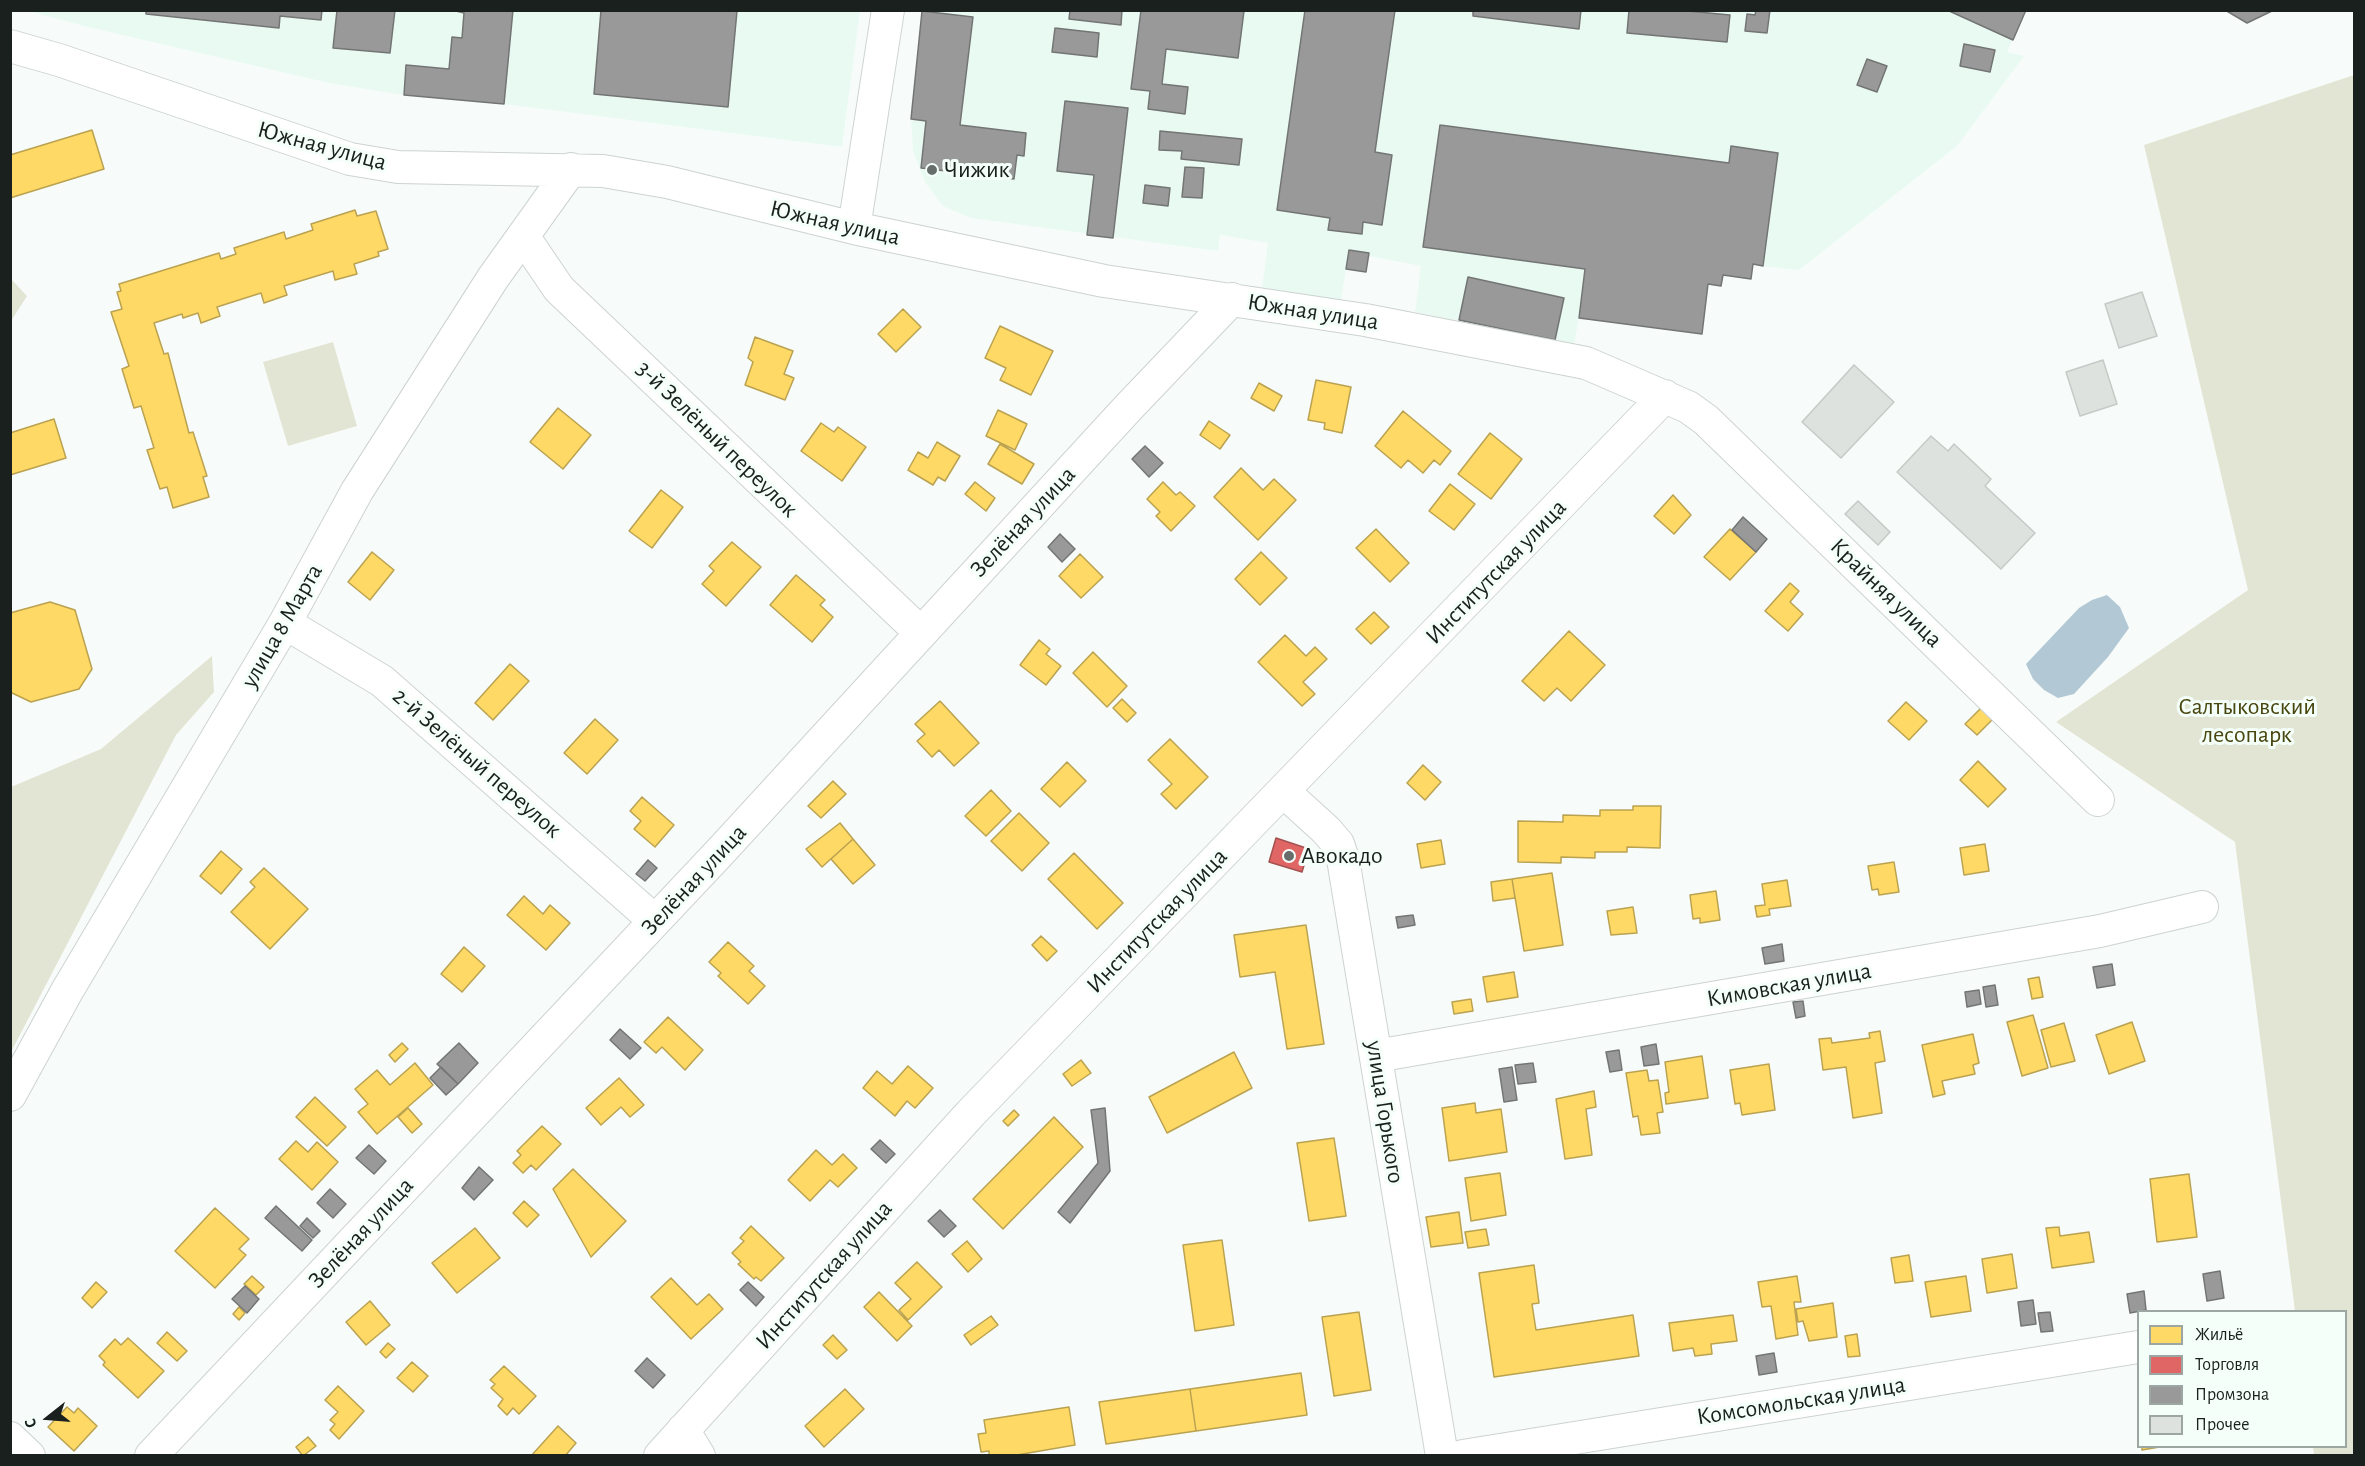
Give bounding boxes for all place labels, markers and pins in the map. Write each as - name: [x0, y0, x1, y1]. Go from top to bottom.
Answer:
- place label: Чижик: [944, 156, 1010, 184]
- marker: Чижик: [925, 163, 939, 177]
- place label: Авокадо: [1301, 842, 1383, 870]
- marker: Авокадо: [1282, 849, 1296, 863]

